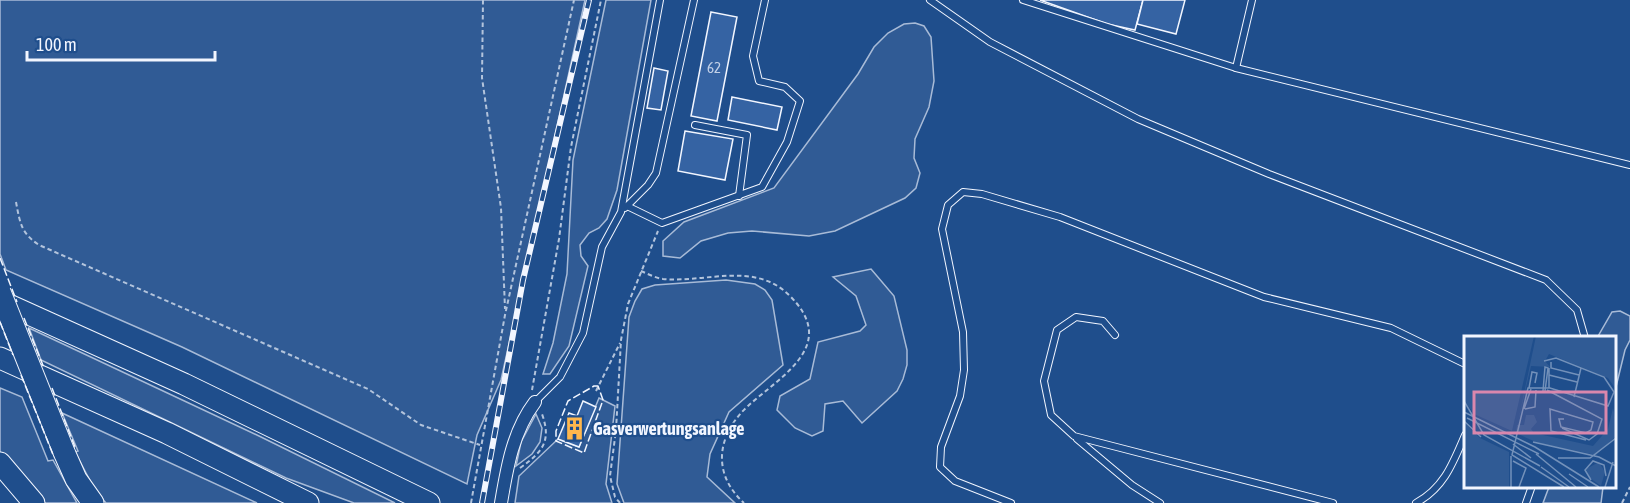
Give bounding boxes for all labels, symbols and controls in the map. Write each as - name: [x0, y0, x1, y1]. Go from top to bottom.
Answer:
- scale bar: [27, 24, 214, 62]
- text: 100 m: [36, 34, 77, 55]
- house number: 62: [707, 59, 721, 76]
- inset map: [1464, 336, 1615, 488]
- building icon: Gasverwertungsanlage: [562, 415, 588, 441]
- place label: Gasverwertungsanlage: [593, 418, 744, 439]

